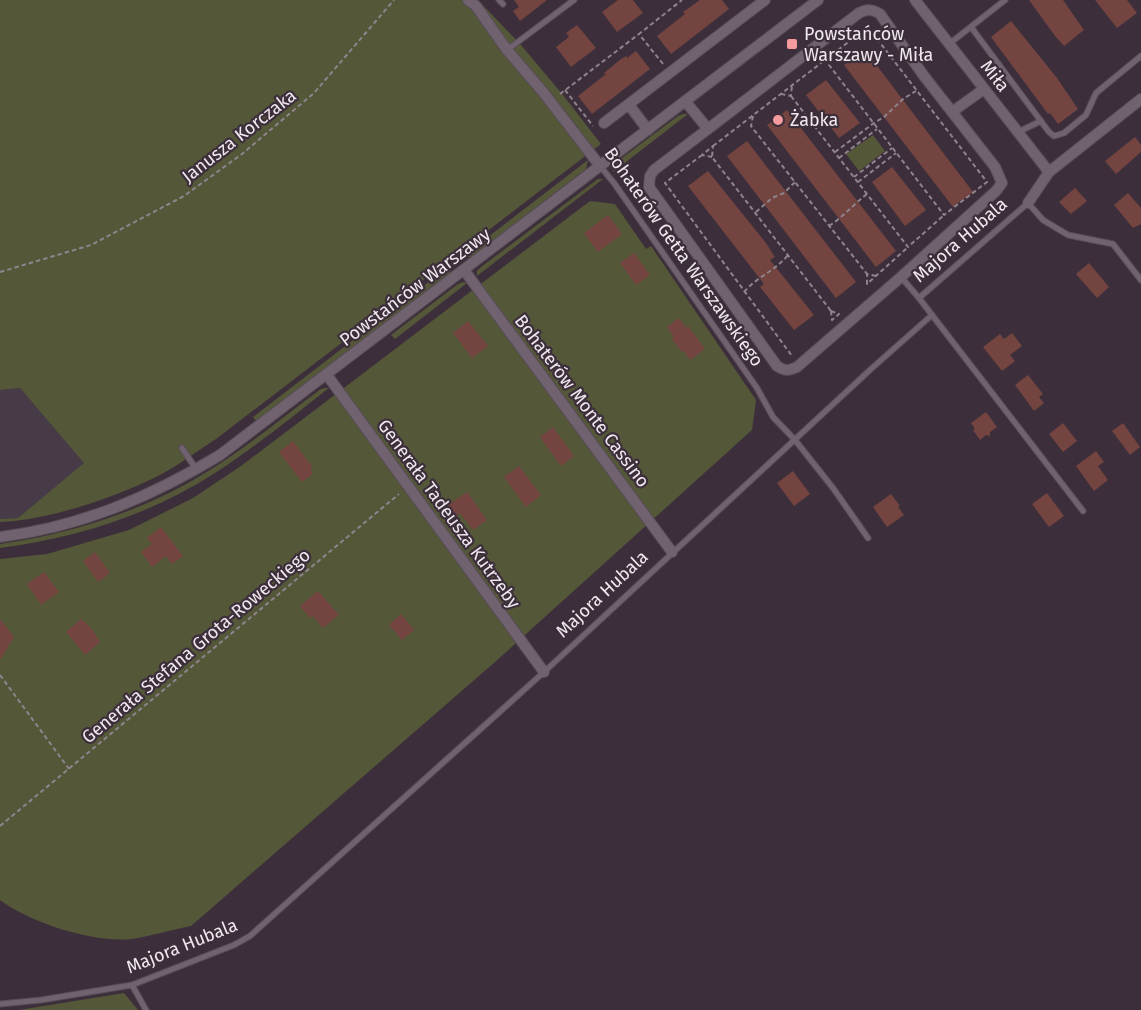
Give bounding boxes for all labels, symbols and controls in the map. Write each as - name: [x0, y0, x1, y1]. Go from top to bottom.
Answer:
- place label: Powstańców Warszawy - Miła: [804, 23, 933, 66]
- marker: Powstańców Warszawy - Miła: [785, 37, 799, 51]
- street label: Miła: [976, 56, 1014, 96]
- street label: Janusza Korczaka: [178, 85, 300, 187]
- place label: Żabka: [790, 109, 838, 131]
- marker: Żabka: [771, 113, 785, 127]
- street label: Bohaterów Getta Warszawskiego: [600, 143, 768, 371]
- street label: Majora Hubala: [908, 193, 1012, 287]
- street label: Powstańców Warszawy: [335, 223, 495, 351]
- street label: Bohaterów Monte Cassino: [510, 310, 654, 492]
- street label: Generała Tadeusza Kutrzeby: [373, 415, 525, 613]
- street label: Generała Stefana Grota-Roweckiego: [77, 544, 315, 748]
- street label: Majora Hubala: [551, 546, 653, 642]
- street label: Majora Hubala: [123, 914, 241, 978]

